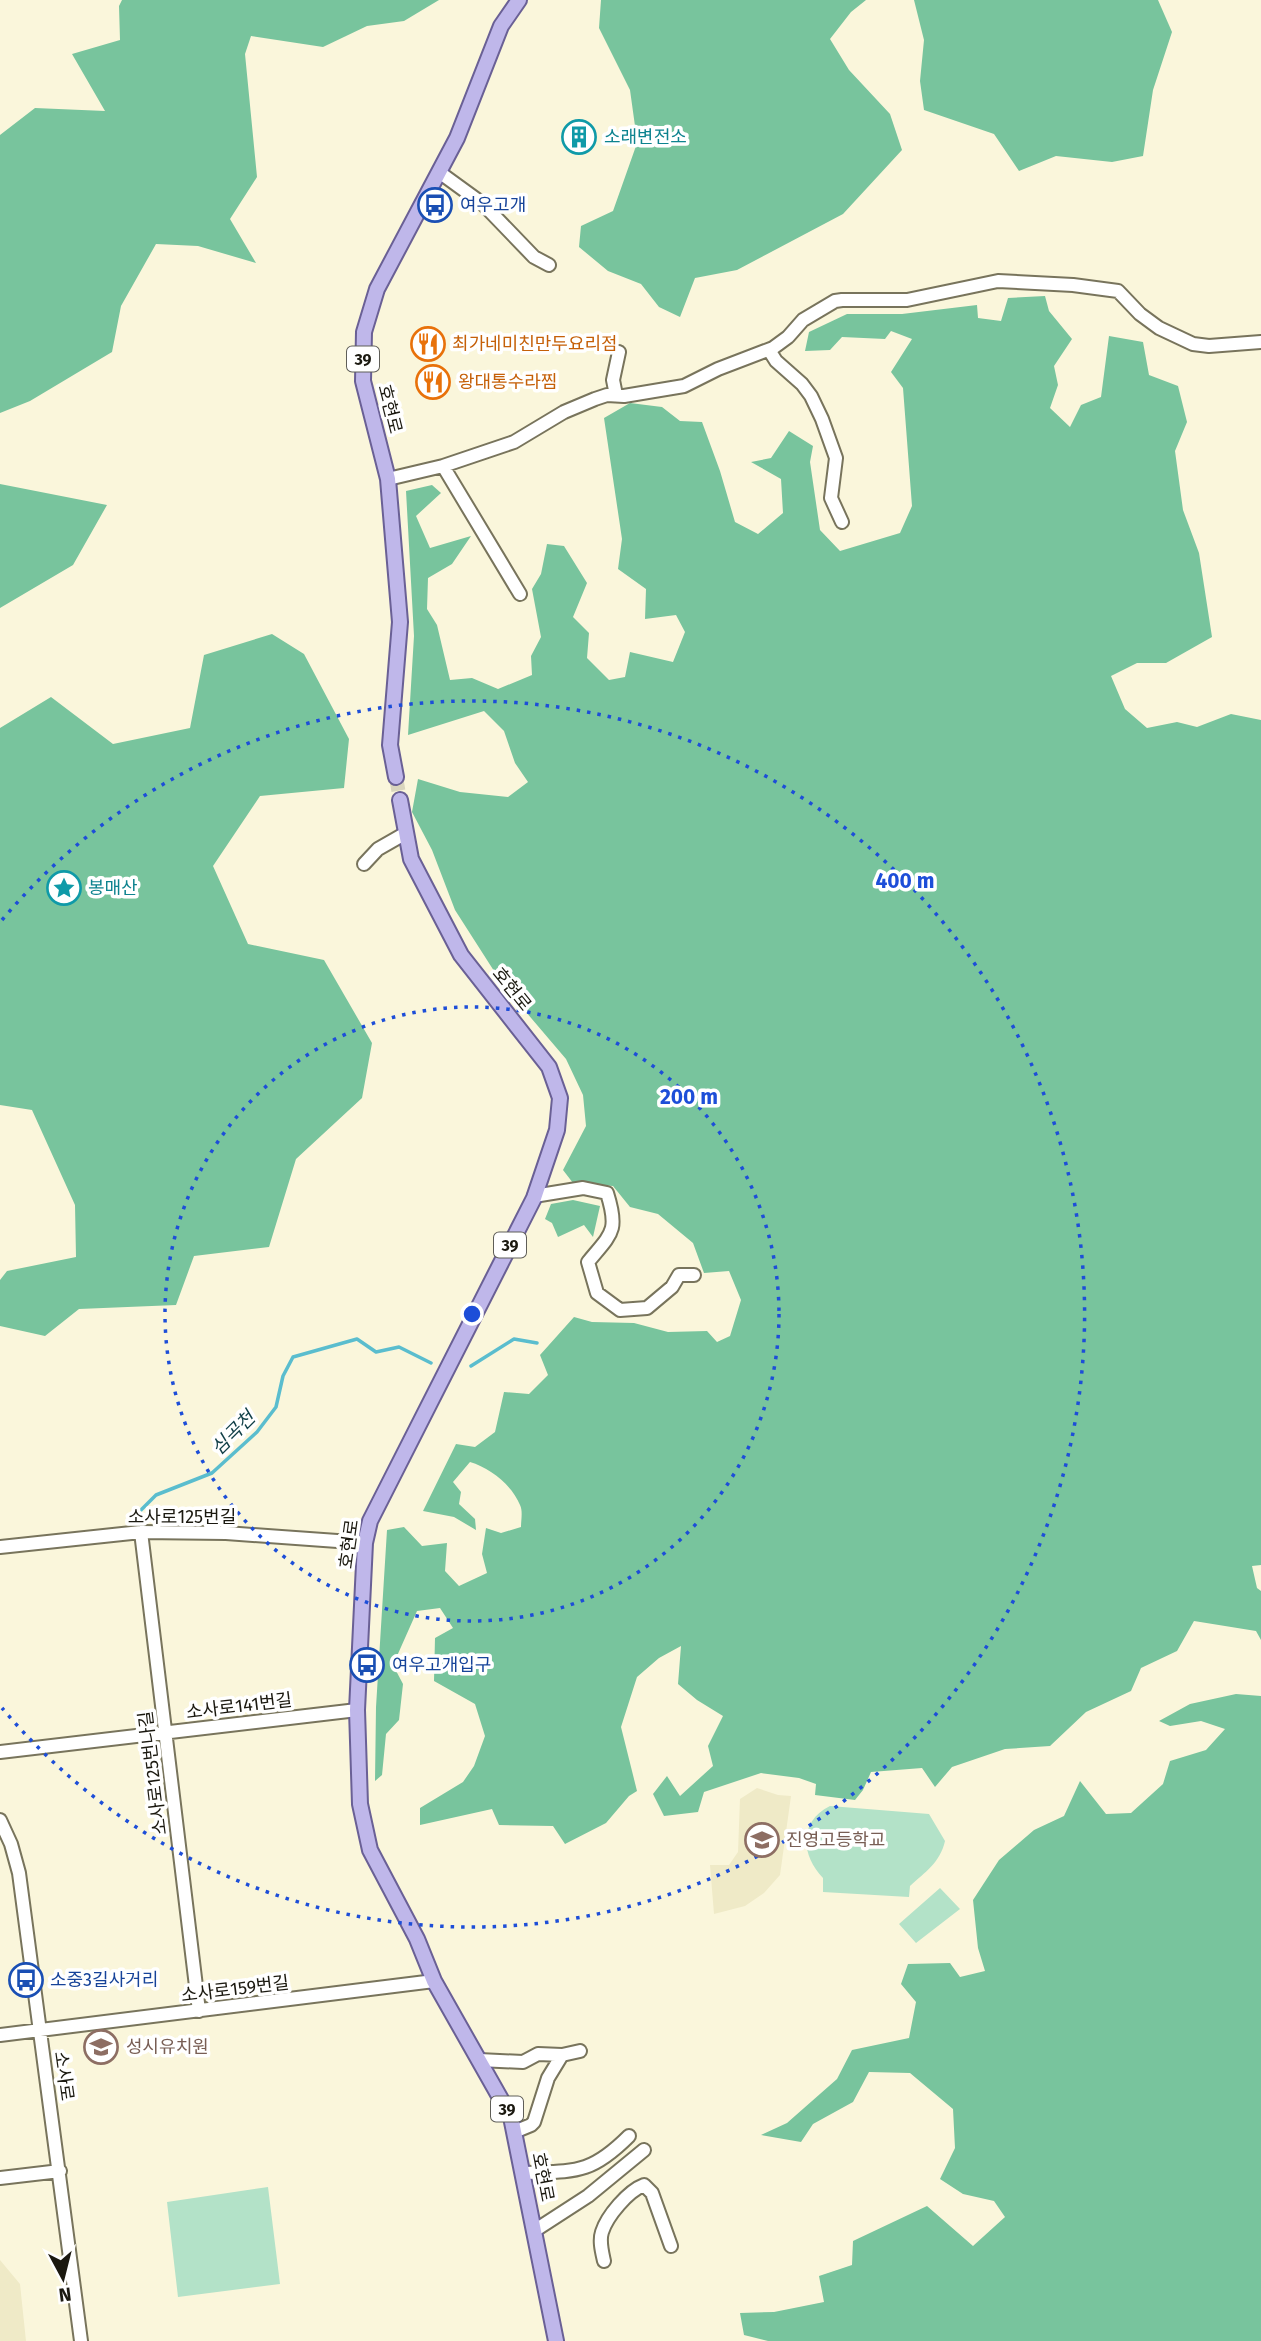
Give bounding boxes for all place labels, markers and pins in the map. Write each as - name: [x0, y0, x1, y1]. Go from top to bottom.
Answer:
- building icon: 소래변전소: [560, 118, 598, 156]
- place label: 소래변전소: [604, 126, 687, 148]
- bus stop icon: 여우고개: [416, 186, 454, 224]
- place label: 여우고개: [460, 194, 526, 216]
- restaurant icon: 최가네미친만두요리점: [409, 325, 447, 363]
- place label: 최가네미친만두요리점: [452, 333, 618, 355]
- restaurant icon: 왕대통수라찜: [414, 363, 452, 401]
- place label: 왕대통수라찜: [458, 371, 557, 393]
- place icon: 봉매산: [45, 869, 83, 907]
- place label: 봉매산: [88, 877, 138, 899]
- centre of rings: [460, 1302, 484, 1326]
- bus stop icon: 여우고개입구: [348, 1646, 386, 1684]
- place label: 여우고개입구: [392, 1654, 491, 1676]
- school or university icon: 진영고등학교: [743, 1821, 781, 1859]
- place label: 진영고등학교: [786, 1829, 885, 1851]
- bus stop icon: 소중3길사거리: [7, 1961, 45, 1999]
- place label: 소중3길사거리: [50, 1969, 158, 1991]
- school or university icon: 성시유치원: [82, 2028, 120, 2066]
- place label: 성시유치원: [126, 2036, 209, 2058]

